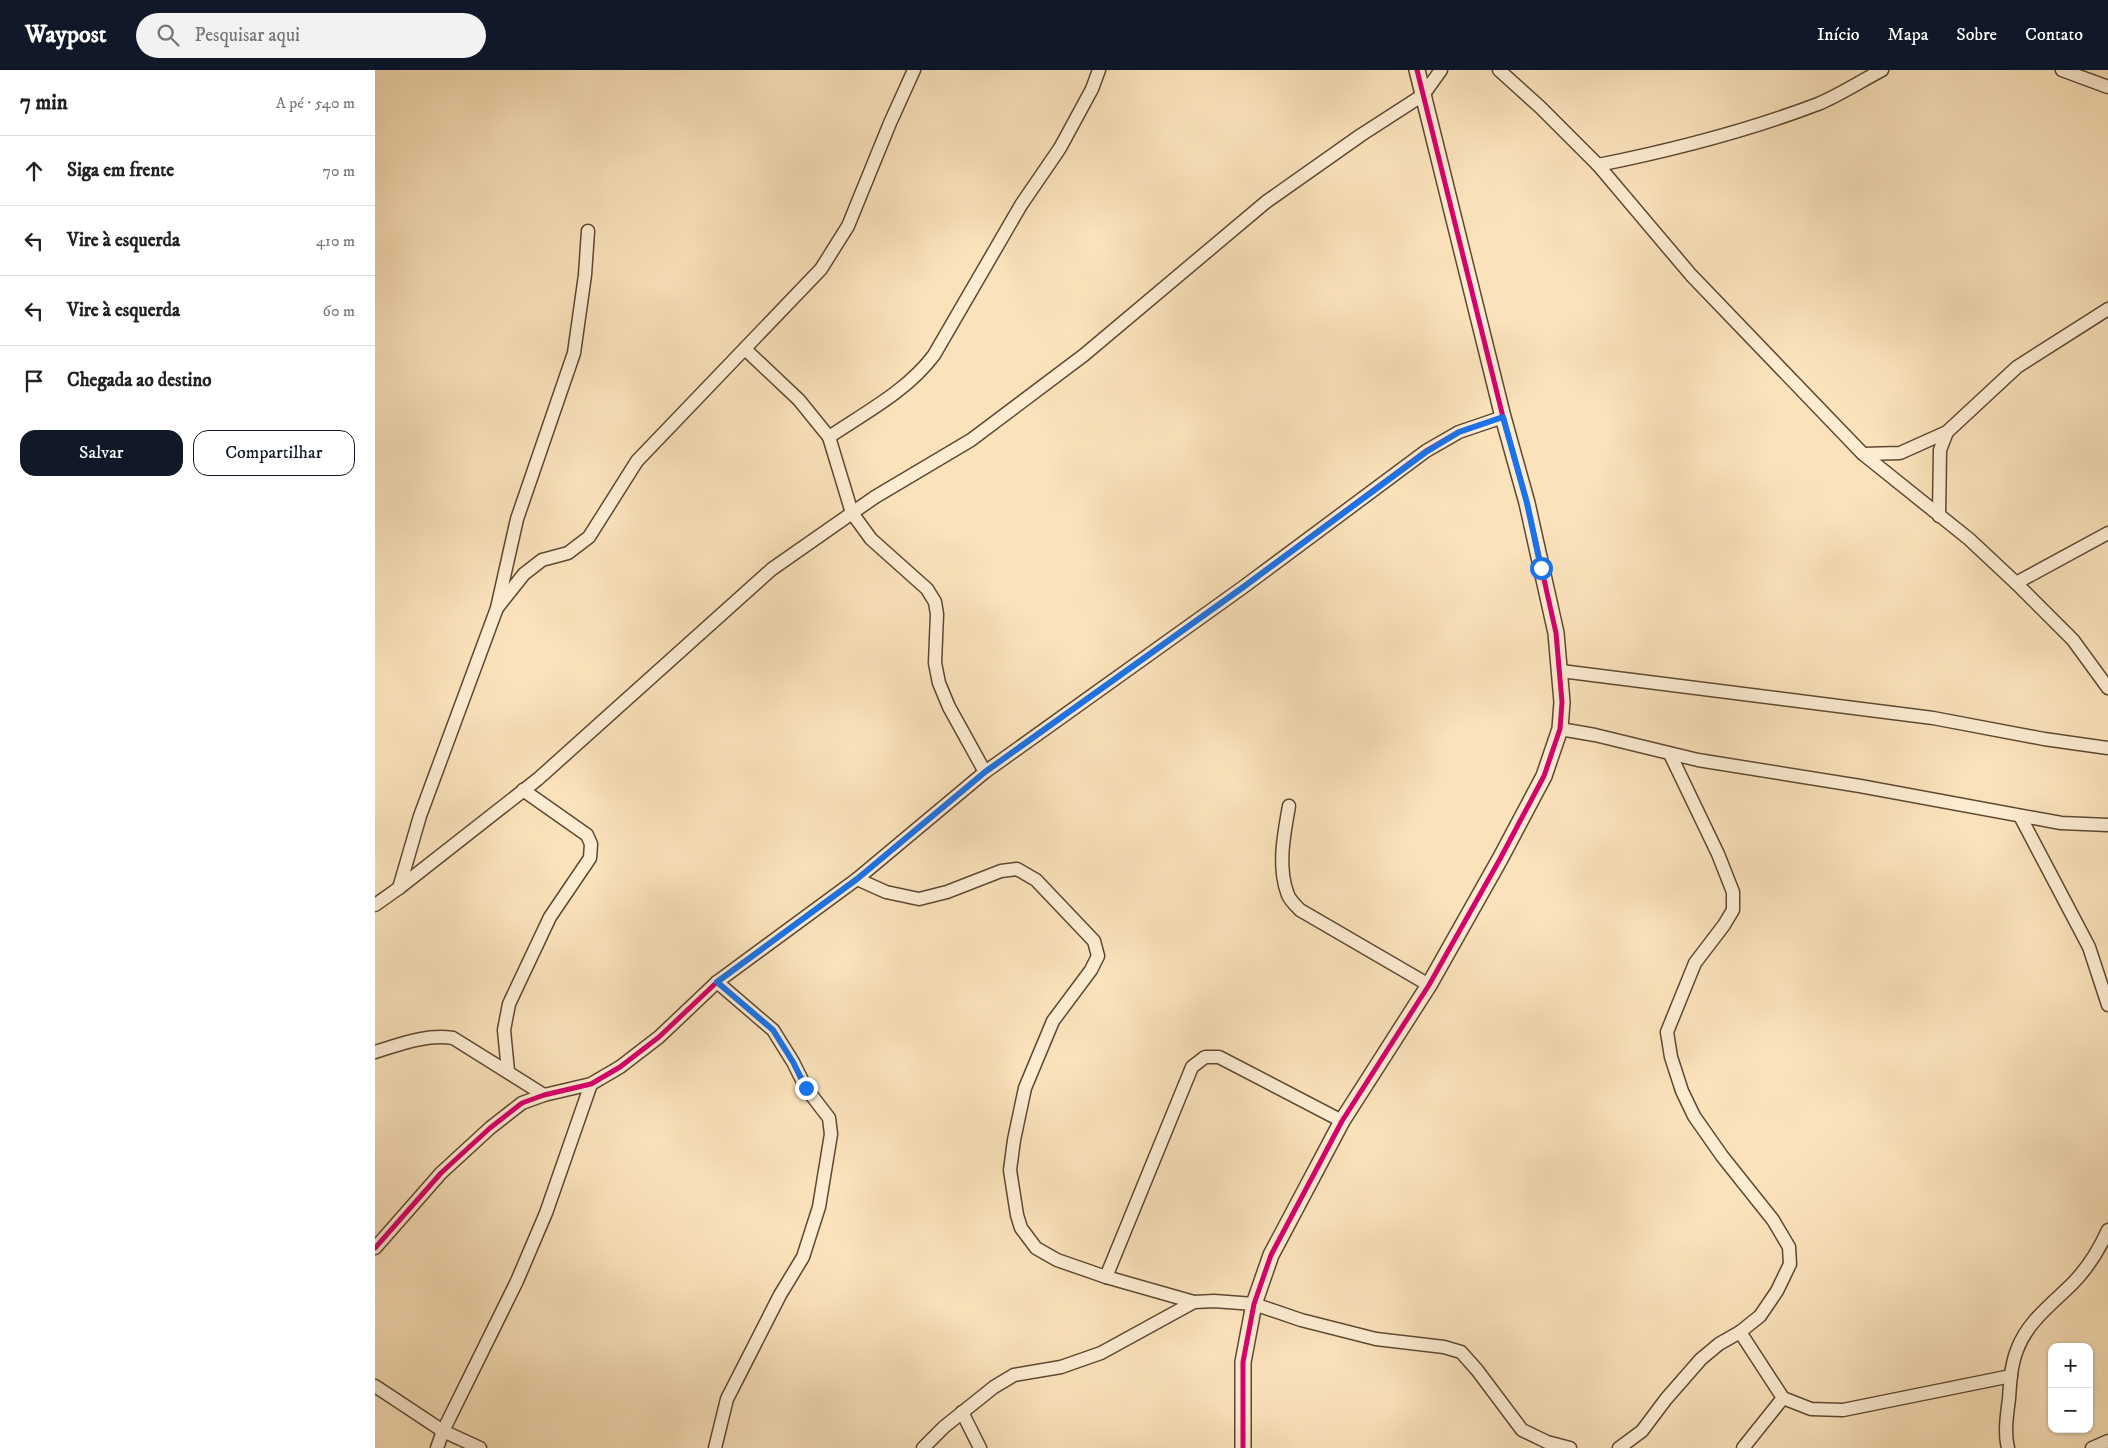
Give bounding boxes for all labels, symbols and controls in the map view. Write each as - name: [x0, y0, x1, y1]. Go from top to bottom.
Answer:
- search box: [136, 13, 486, 58]
- text: Waypost: [25, 20, 106, 50]
- icon: search: [154, 21, 182, 49]
- text: Pesquisar aqui: [194, 24, 300, 47]
- text: Início: [1817, 24, 1860, 46]
- text: Mapa: [1888, 24, 1928, 46]
- text: Sobre: [1956, 24, 1997, 46]
- text: Contato: [2025, 24, 2083, 46]
- text: 7 min: [20, 90, 68, 116]
- text: A pé · 540 m: [276, 93, 355, 113]
- icon: ahead: [20, 157, 48, 185]
- text: Siga em frente: [67, 159, 174, 182]
- text: 70 m: [323, 161, 355, 181]
- icon: left: [20, 227, 48, 255]
- text: Vire à esquerda: [67, 229, 180, 252]
- text: 410 m: [316, 231, 355, 251]
- icon: left: [20, 297, 48, 325]
- text: Vire à esquerda: [67, 299, 180, 322]
- text: 60 m: [323, 301, 355, 321]
- icon: arrive: [20, 367, 48, 395]
- text: Chegada ao destino: [67, 369, 212, 392]
- button: Salvar: [20, 430, 183, 476]
- button: Compartilhar: [193, 430, 355, 476]
- route start: [1530, 557, 1553, 580]
- route end: [795, 1077, 818, 1100]
- map controls: [2048, 1343, 2093, 1433]
- button: +: [2048, 1343, 2093, 1388]
- button: −: [2048, 1388, 2093, 1433]

